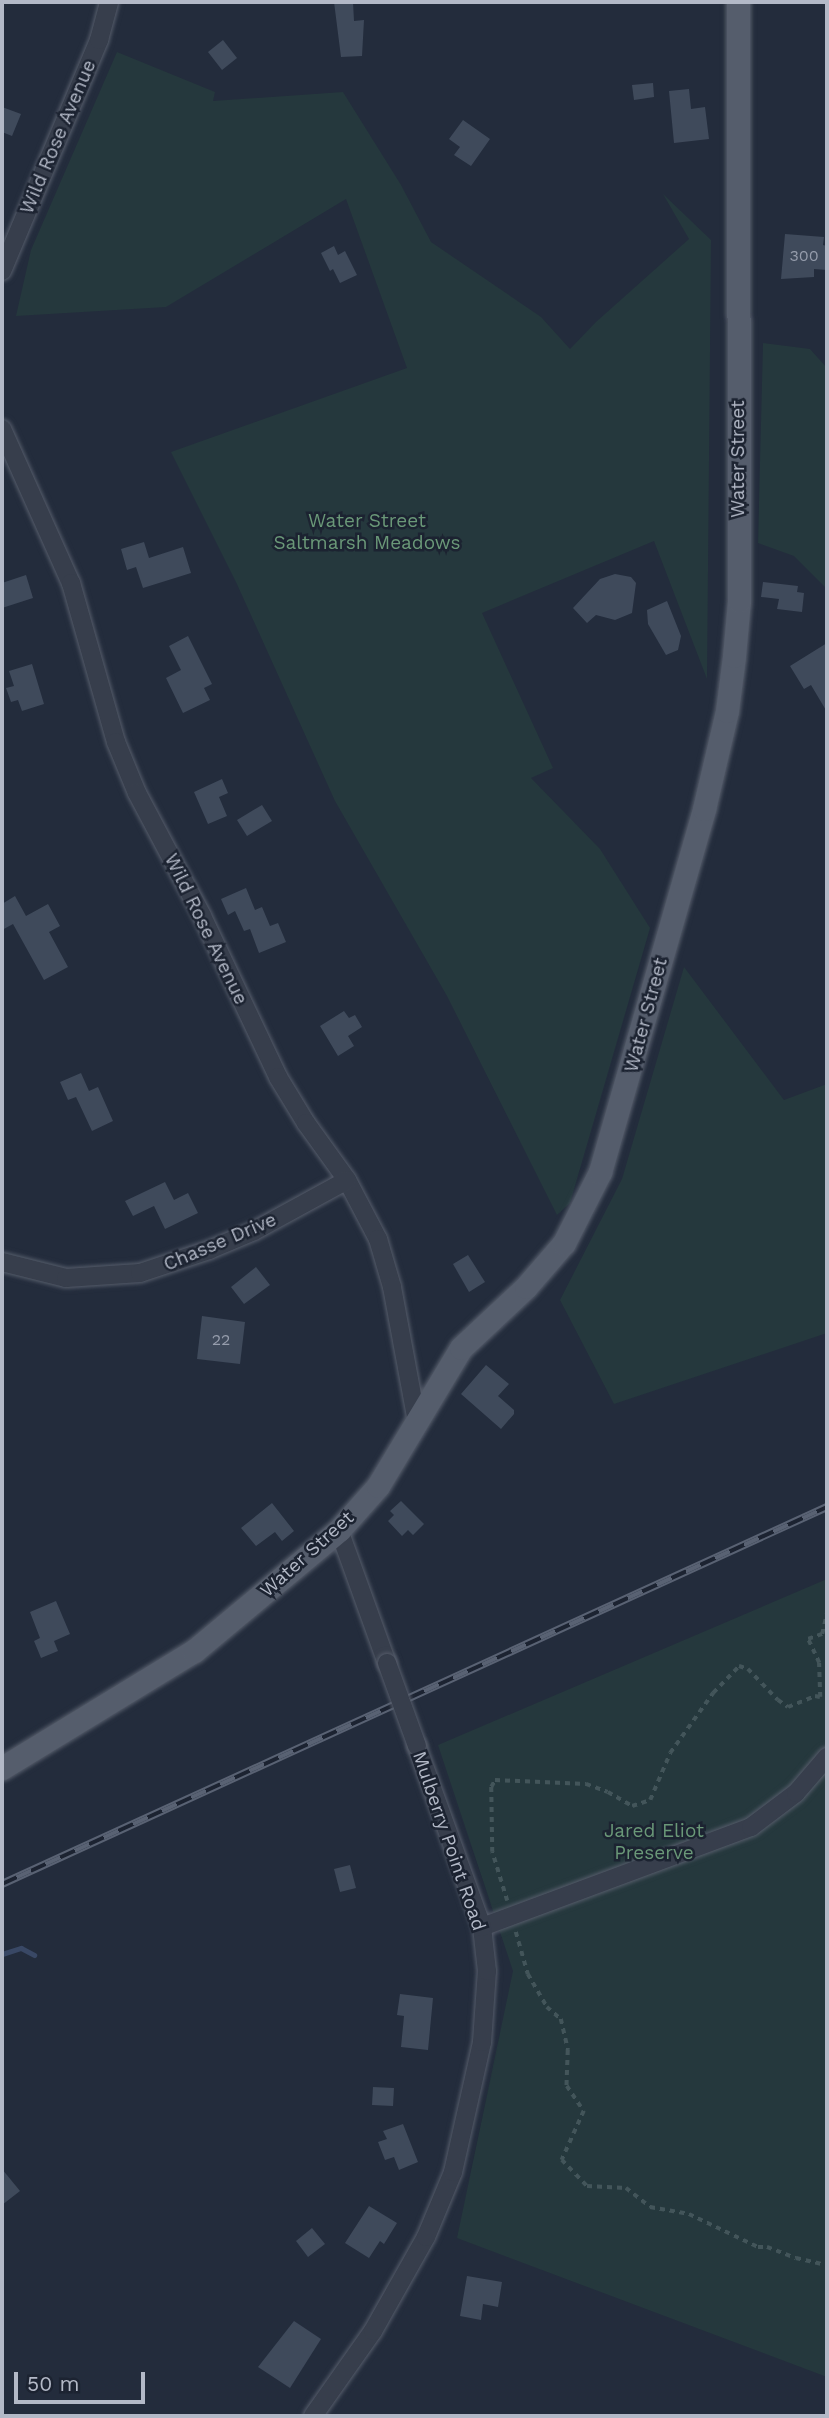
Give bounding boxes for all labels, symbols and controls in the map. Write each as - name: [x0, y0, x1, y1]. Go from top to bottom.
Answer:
- street label: Wild Rose Avenue: [15, 56, 101, 218]
- house number: 300: [789, 246, 819, 266]
- street label: Water Street: [727, 400, 749, 518]
- park label: Water Street Saltmarsh Meadows: [273, 510, 461, 554]
- street label: Wild Rose Avenue: [159, 849, 253, 1009]
- street label: Water Street: [620, 955, 672, 1075]
- street label: Chasse Drive: [160, 1208, 280, 1276]
- house number: 22: [212, 1330, 230, 1350]
- street label: Water Street: [255, 1506, 359, 1602]
- street label: Mulberry Point Road: [408, 1748, 490, 1934]
- park label: Jared Eliot Preserve: [604, 1820, 704, 1864]
- scale bar: [18, 2358, 149, 2402]
- text: 50 m: [27, 2371, 79, 2396]

